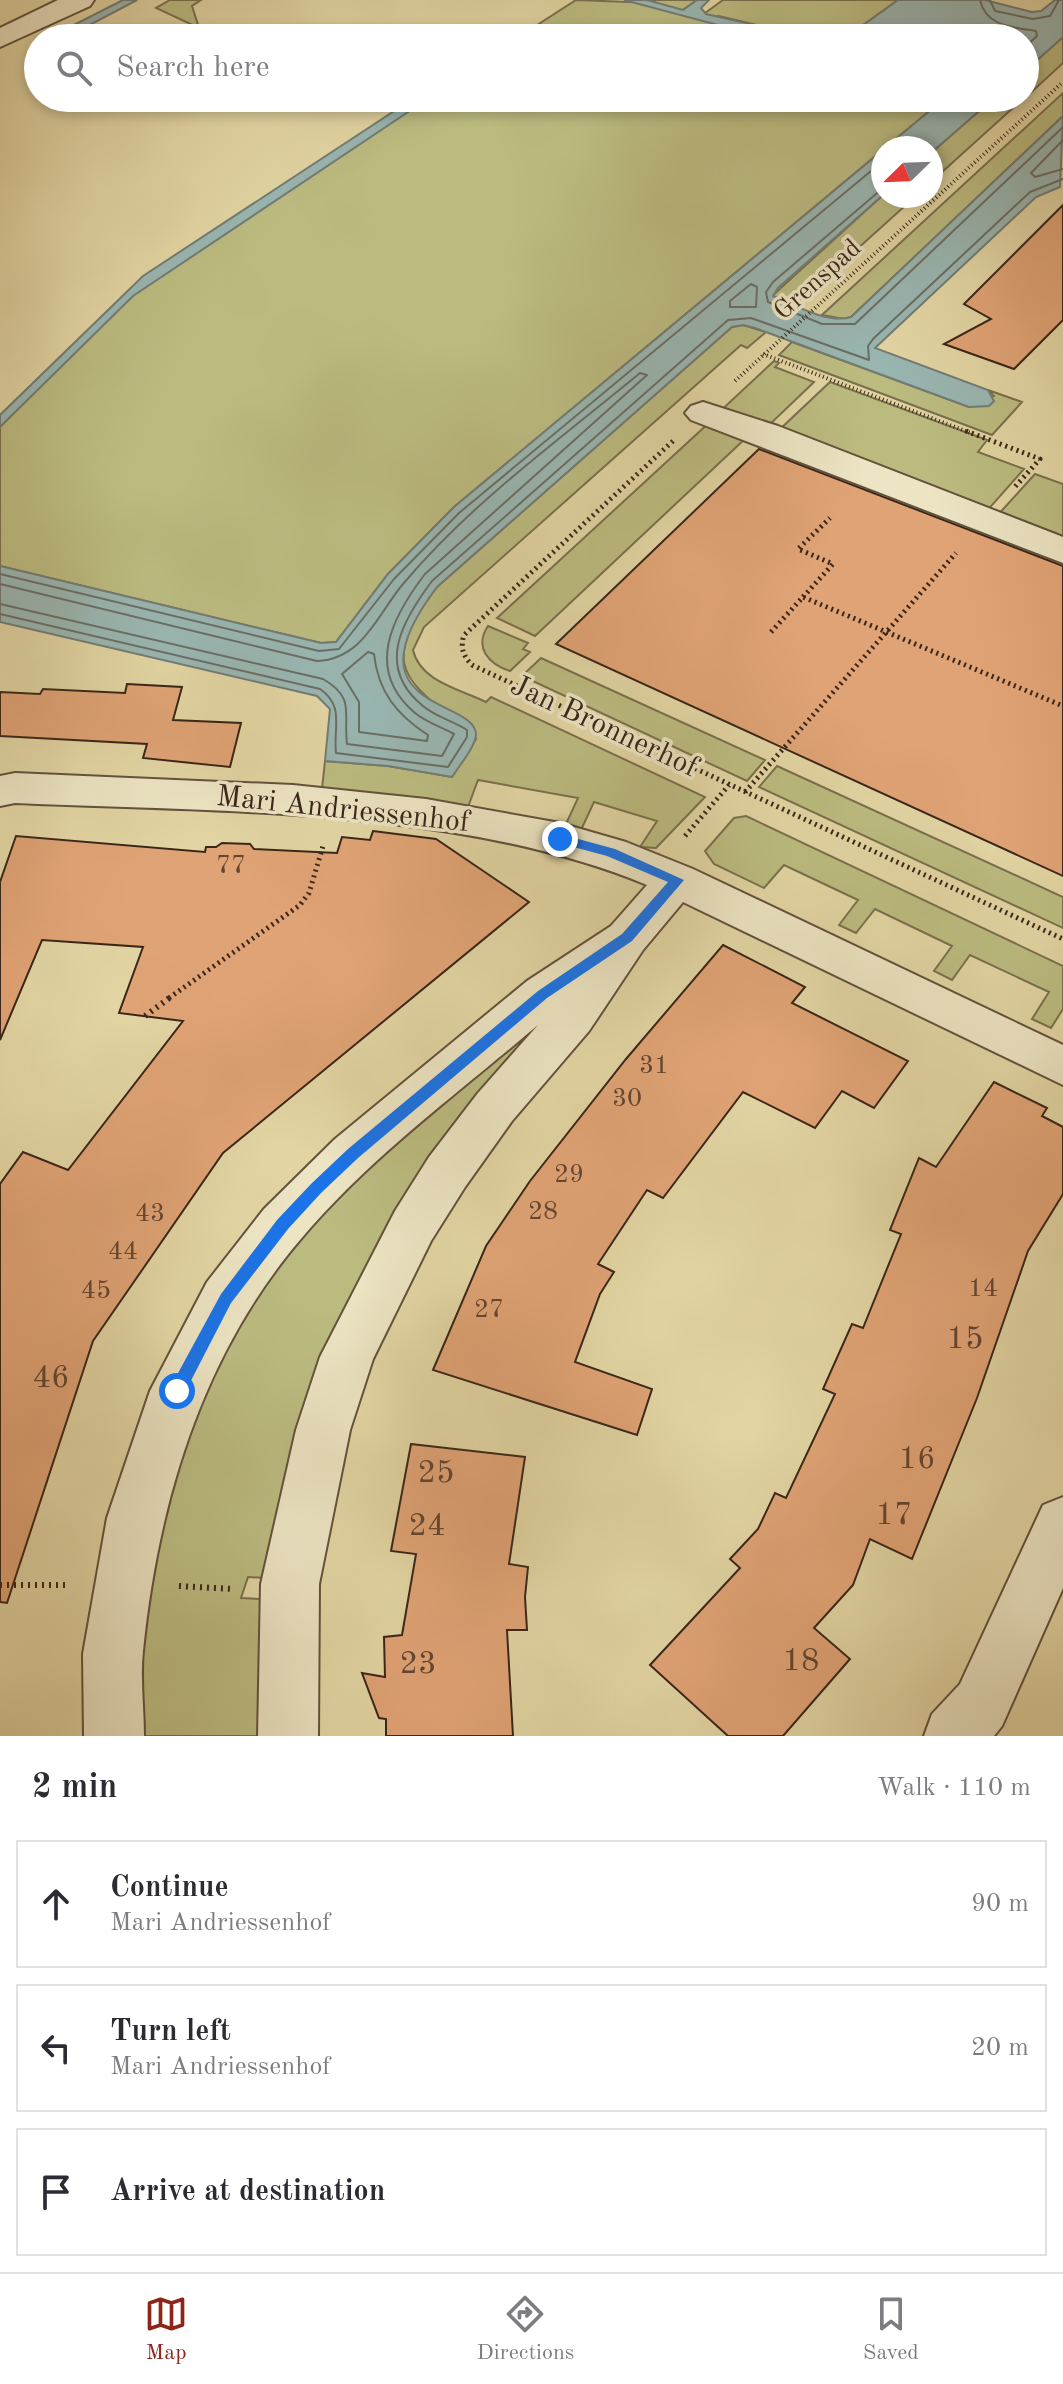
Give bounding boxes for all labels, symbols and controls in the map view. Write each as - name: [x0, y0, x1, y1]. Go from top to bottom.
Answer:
- search box: [24, 24, 1039, 112]
- icon: search: [52, 46, 96, 90]
- text: Search here: [116, 53, 270, 83]
- north arrow: [871, 136, 943, 208]
- street label: Grenspad: [770, 235, 866, 325]
- street label: Jan Bronnerhof: [506, 670, 703, 784]
- street label: Mari Andriessenhof: [215, 782, 472, 838]
- route end: [542, 821, 578, 857]
- house number: 77: [216, 853, 246, 879]
- house number: 31: [639, 1053, 669, 1079]
- house number: 30: [612, 1086, 642, 1112]
- house number: 29: [554, 1162, 584, 1188]
- house number: 28: [528, 1199, 558, 1225]
- house number: 43: [135, 1201, 165, 1227]
- house number: 44: [108, 1239, 138, 1265]
- house number: 14: [968, 1276, 998, 1302]
- house number: 45: [81, 1278, 111, 1304]
- house number: 27: [474, 1297, 504, 1323]
- house number: 15: [946, 1324, 984, 1356]
- house number: 46: [32, 1363, 70, 1395]
- route start: [159, 1373, 195, 1409]
- house number: 16: [898, 1444, 936, 1476]
- house number: 25: [417, 1458, 455, 1490]
- house number: 17: [875, 1500, 913, 1532]
- house number: 24: [408, 1511, 446, 1543]
- house number: 18: [782, 1646, 820, 1678]
- house number: 23: [399, 1649, 437, 1681]
- text: 2 min: [32, 1771, 117, 1805]
- text: Walk · 110 m: [877, 1775, 1031, 1801]
- text: Continue: [110, 1873, 229, 1903]
- icon: ahead: [34, 1882, 78, 1926]
- text: 90 m: [971, 1891, 1029, 1917]
- text: Mari Andriessenhof: [110, 1910, 331, 1936]
- text: Turn left: [110, 2017, 231, 2047]
- icon: left: [34, 2026, 78, 2070]
- text: 20 m: [971, 2035, 1029, 2061]
- text: Mari Andriessenhof: [110, 2054, 331, 2080]
- icon: arrive: [34, 2170, 78, 2214]
- text: Arrive at destination: [110, 2177, 385, 2207]
- tab: Map: [144, 2292, 188, 2367]
- tab: Directions: [477, 2292, 574, 2367]
- tab: Saved: [863, 2292, 919, 2367]

